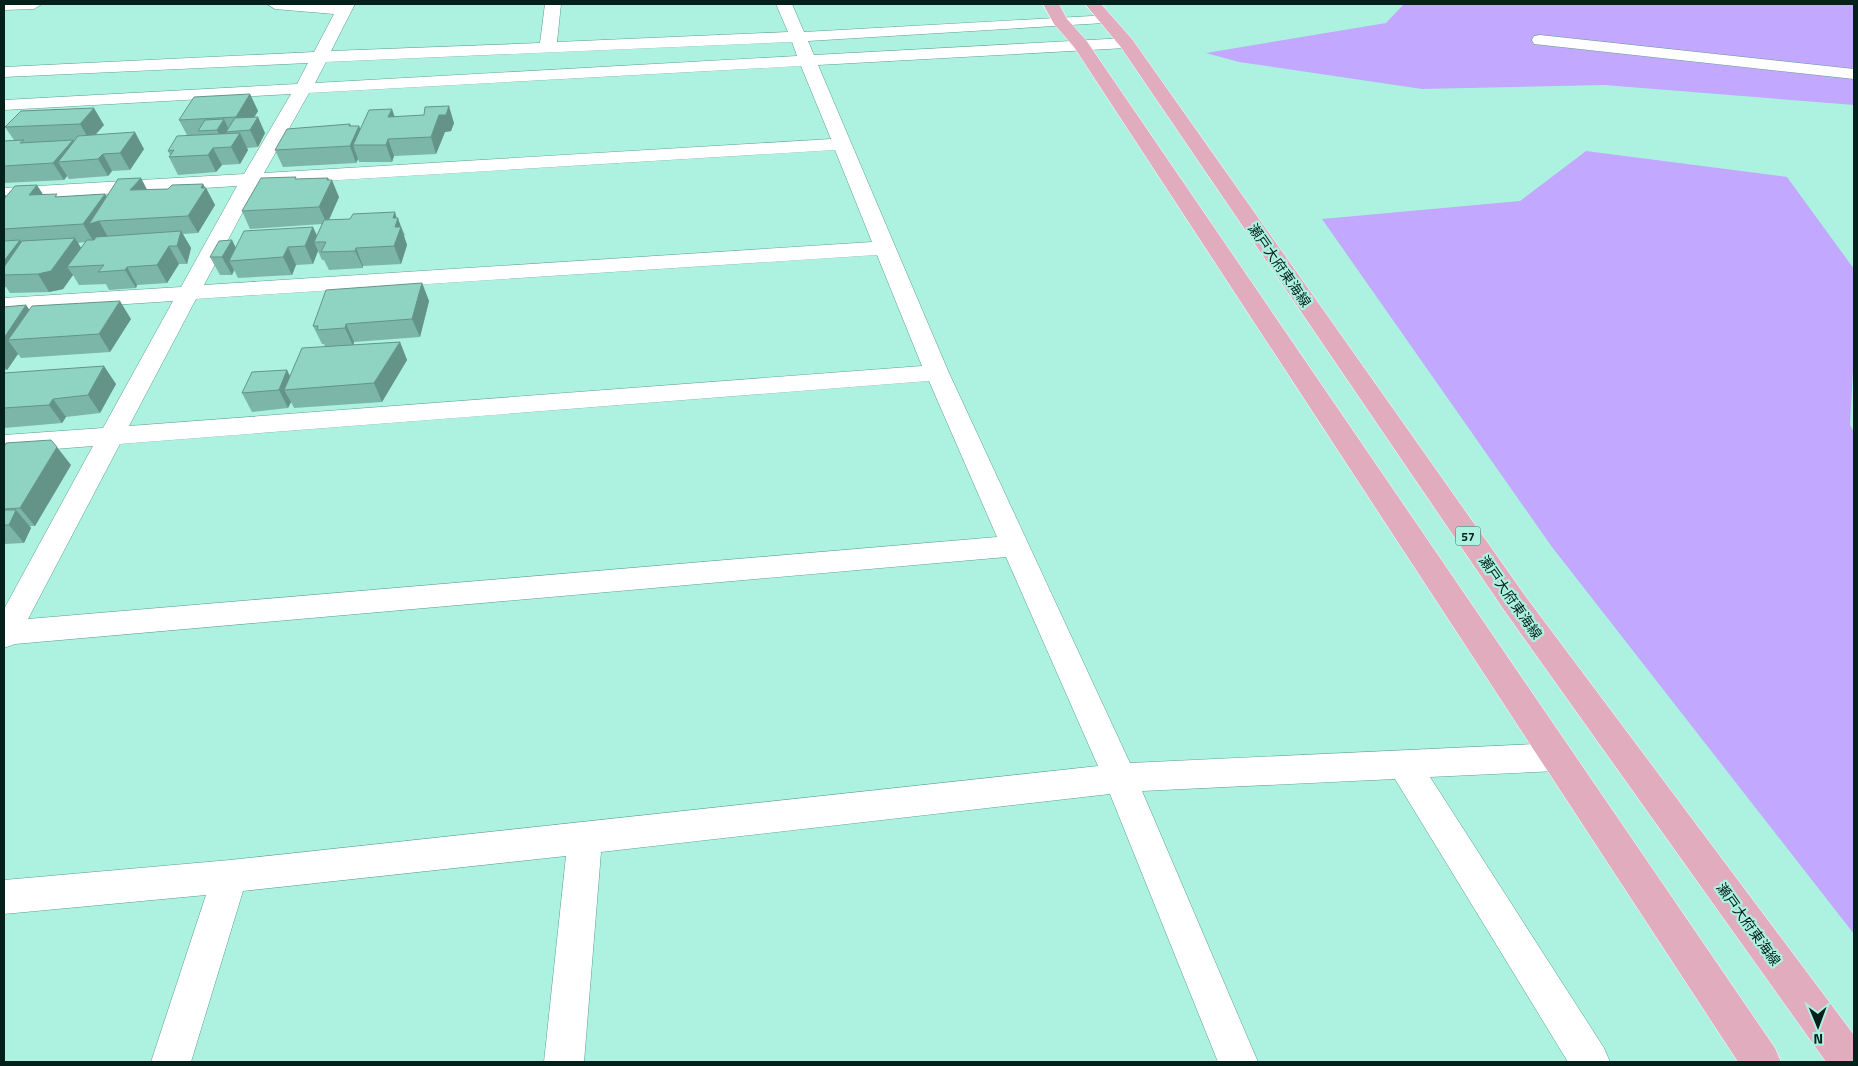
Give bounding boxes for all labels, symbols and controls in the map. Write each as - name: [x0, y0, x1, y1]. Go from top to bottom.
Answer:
- street label: 瀬戸大府東海線: [1243, 219, 1317, 311]
- road number: 57: [1456, 526, 1480, 546]
- street label: 瀬戸大府東海線: [1474, 551, 1548, 643]
- street label: 瀬戸大府東海線: [1712, 878, 1786, 970]
- north arrow: [1793, 1001, 1843, 1051]
- text: N: [1813, 1029, 1823, 1050]

